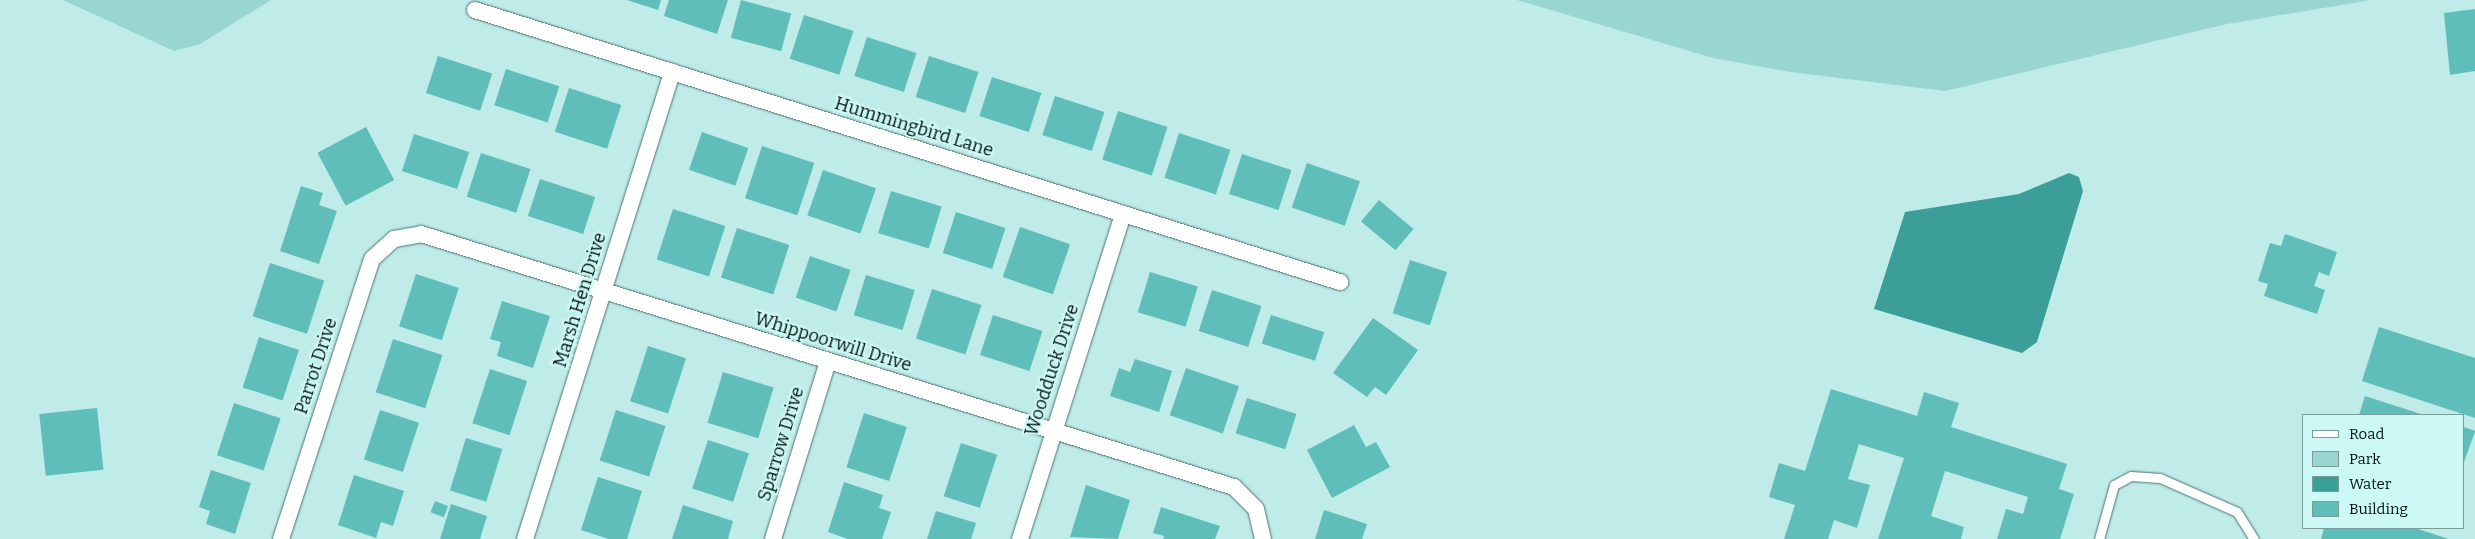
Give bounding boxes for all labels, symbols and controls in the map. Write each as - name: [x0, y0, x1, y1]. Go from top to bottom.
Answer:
- street label: Hummingbird Lane: [832, 93, 996, 161]
- street label: Marsh Hen Drive: [549, 230, 611, 370]
- street label: Woodduck Drive: [1021, 301, 1083, 439]
- street label: Whippoorwill Drive: [752, 308, 914, 376]
- street label: Parrot Drive: [290, 315, 342, 417]
- street label: Sparrow Drive: [753, 384, 809, 504]
- legend: [2302, 414, 2465, 529]
- text: Road: [2349, 425, 2384, 443]
- text: Park: [2349, 450, 2381, 468]
- text: Water: [2349, 475, 2391, 493]
- text: Building: [2349, 500, 2408, 518]

